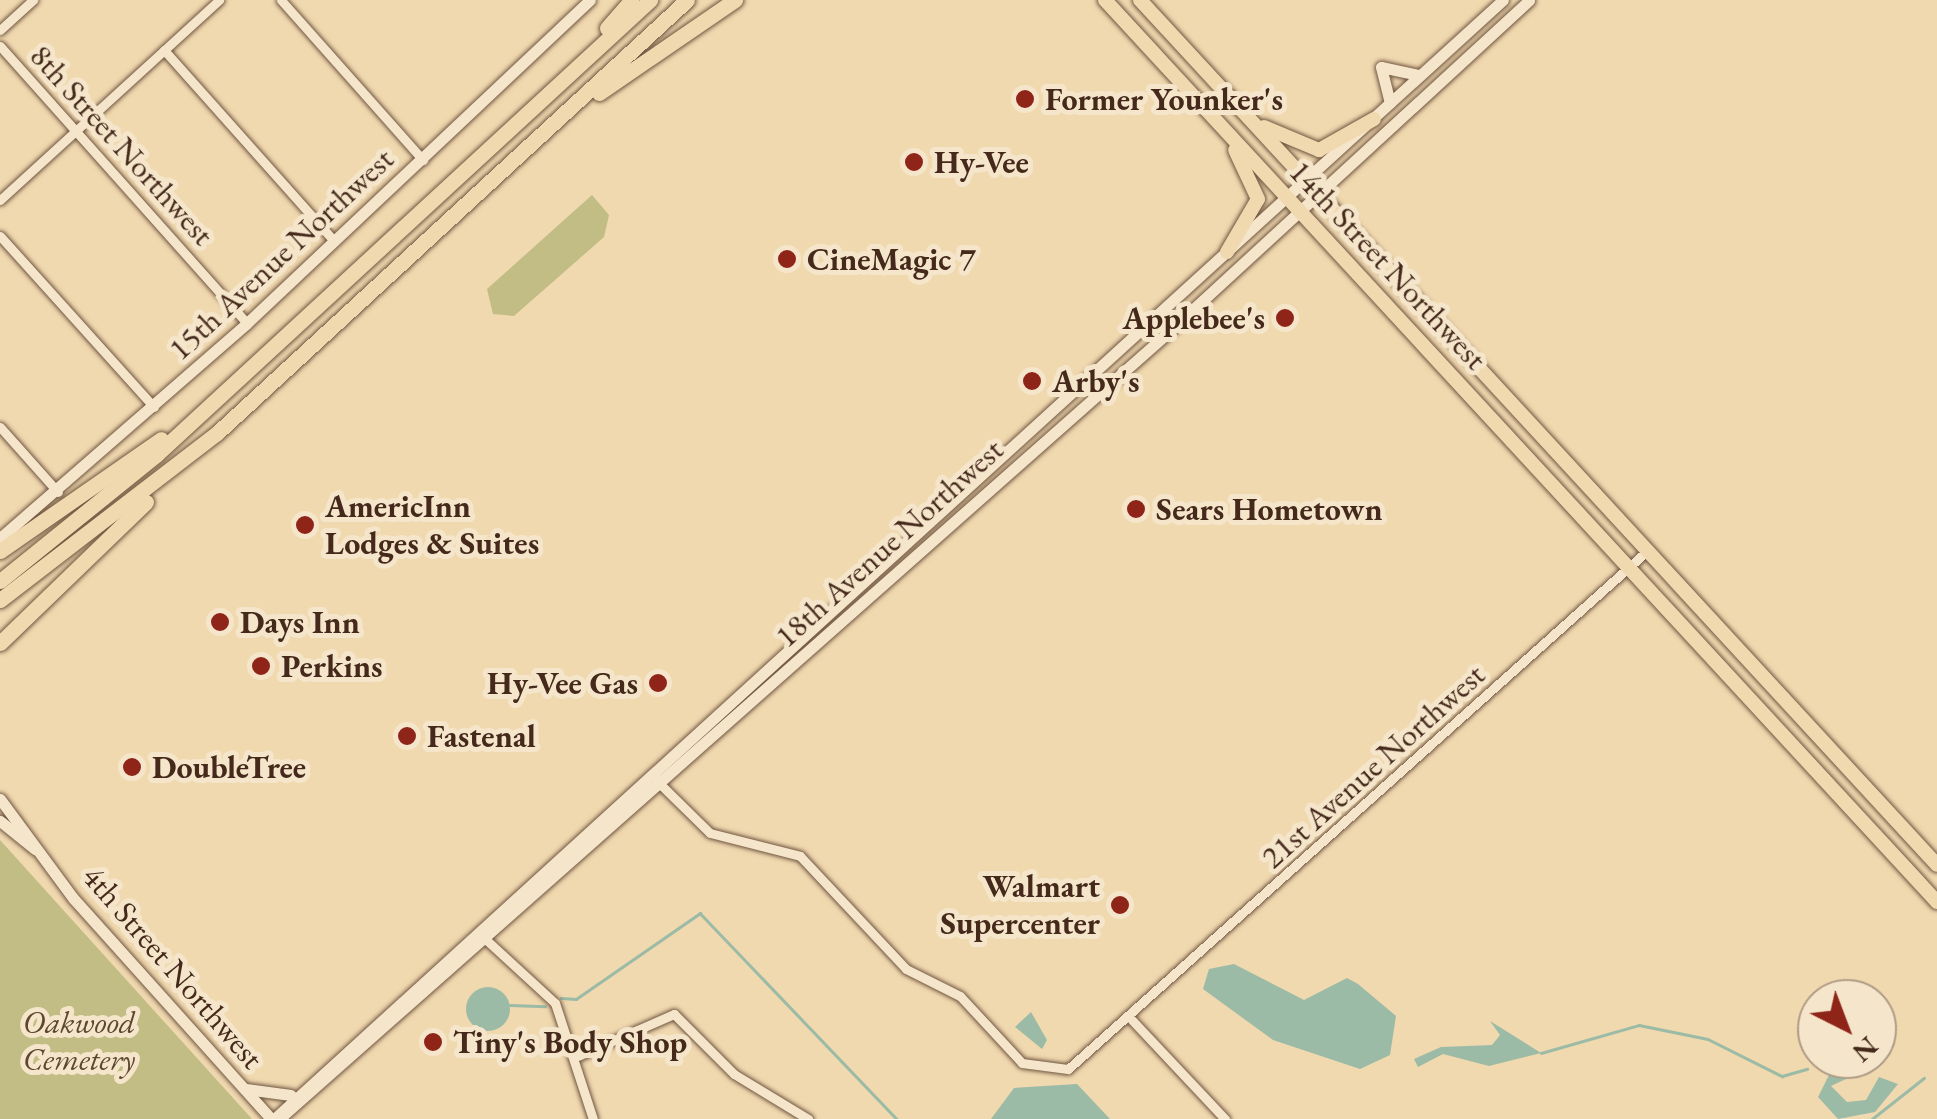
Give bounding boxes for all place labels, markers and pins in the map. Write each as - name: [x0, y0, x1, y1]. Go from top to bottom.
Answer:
- place label: Former Younker's: [1045, 80, 1283, 118]
- marker: Former Younker's: [1014, 88, 1036, 110]
- place label: Hy-Vee: [934, 143, 1029, 181]
- marker: Hy-Vee: [903, 151, 925, 173]
- place label: CineMagic 7: [807, 240, 976, 278]
- marker: CineMagic 7: [776, 248, 798, 270]
- place label: Applebee's: [1123, 299, 1265, 337]
- marker: Applebee's: [1274, 307, 1296, 329]
- place label: Arby's: [1052, 362, 1140, 400]
- marker: Arby's: [1021, 370, 1043, 392]
- place label: AmericInn Lodges & Suites: [325, 488, 539, 563]
- place label: Sears Hometown: [1156, 490, 1383, 528]
- marker: Sears Hometown: [1125, 498, 1147, 520]
- marker: AmericInn Lodges & Suites: [294, 514, 316, 536]
- place label: Days Inn: [240, 603, 360, 641]
- marker: Days Inn: [209, 611, 231, 633]
- place label: Perkins: [281, 647, 383, 685]
- marker: Perkins: [250, 655, 272, 677]
- place label: Hy-Vee Gas: [487, 664, 638, 702]
- marker: Hy-Vee Gas: [647, 672, 669, 694]
- place label: Fastenal: [427, 717, 536, 755]
- marker: Fastenal: [396, 725, 418, 747]
- place label: DoubleTree: [152, 748, 306, 786]
- marker: DoubleTree: [121, 756, 143, 778]
- place label: Walmart Supercenter: [940, 868, 1100, 943]
- marker: Walmart Supercenter: [1109, 894, 1131, 916]
- place label: Tiny's Body Shop: [453, 1023, 687, 1061]
- marker: Tiny's Body Shop: [422, 1031, 444, 1053]

